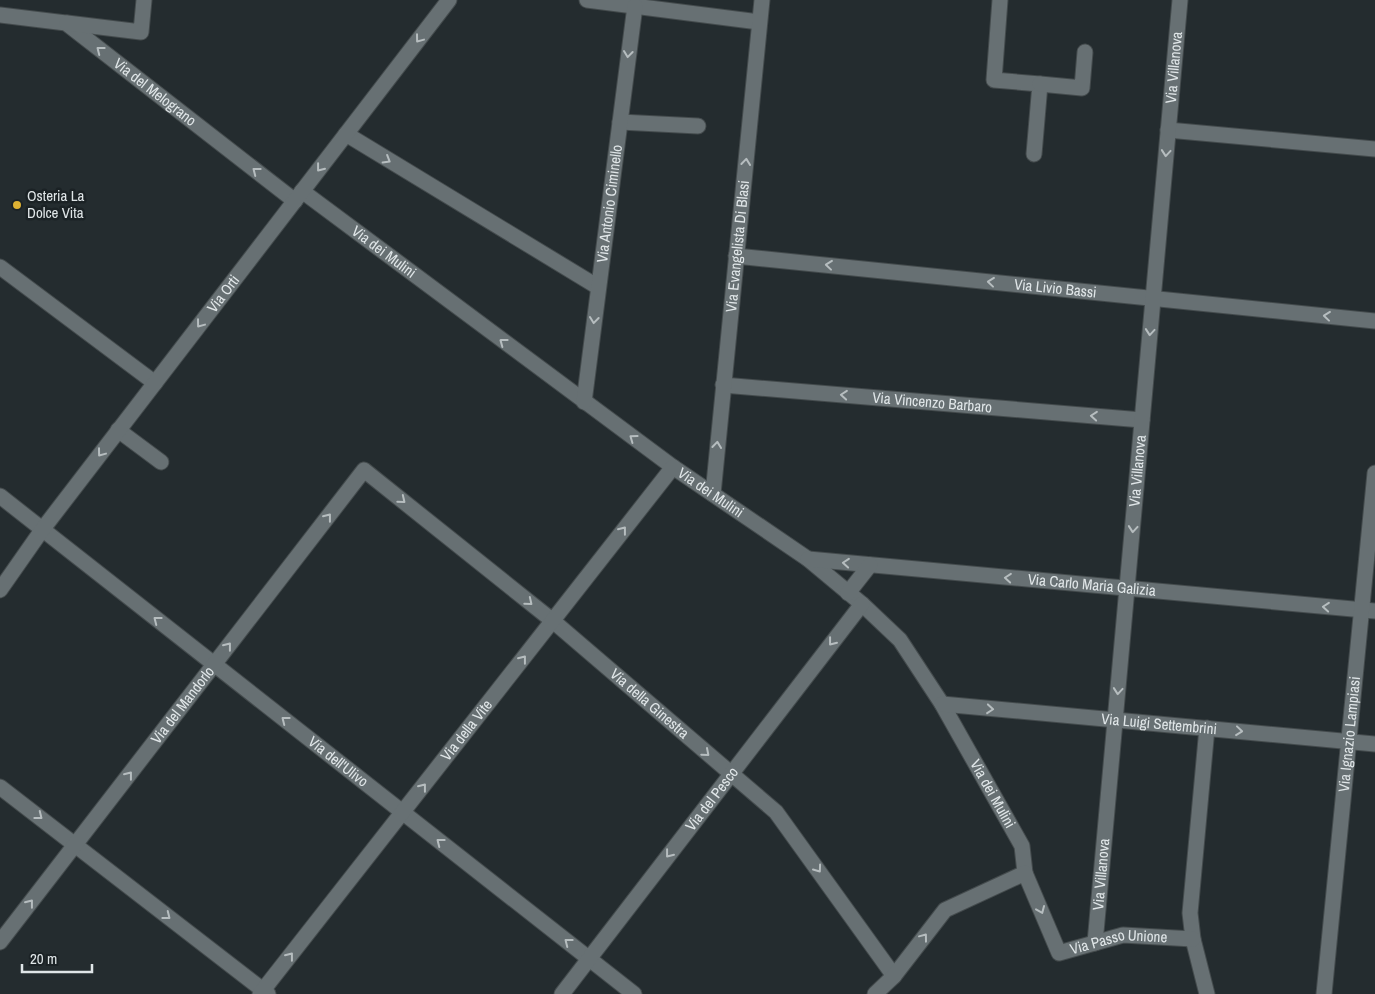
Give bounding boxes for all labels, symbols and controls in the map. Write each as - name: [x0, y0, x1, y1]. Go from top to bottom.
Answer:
- street label: Via Villanova: [1160, 30, 1187, 104]
- one-way arrow: [416, 33, 425, 43]
- one-way arrow: [96, 47, 106, 56]
- one-way arrow: [623, 51, 634, 59]
- street label: Via del Melograno: [109, 53, 201, 131]
- street label: Via Antonio Ciminello: [591, 143, 627, 264]
- one-way arrow: [1161, 149, 1172, 157]
- one-way arrow: [382, 153, 391, 163]
- one-way arrow: [740, 158, 751, 166]
- one-way arrow: [317, 162, 326, 172]
- one-way arrow: [252, 168, 262, 177]
- street label: Via Evangelista Di Blasi: [720, 179, 754, 313]
- place label: Osteria La Dolce Vita: [27, 185, 85, 223]
- marker: Osteria La Dolce Vita: [11, 199, 23, 211]
- street label: Via dei Mulini: [347, 220, 421, 283]
- one-way arrow: [825, 260, 833, 271]
- street label: Via Orti: [202, 270, 244, 317]
- street label: Via Livio Bassi: [1013, 273, 1098, 303]
- one-way arrow: [986, 277, 994, 288]
- one-way arrow: [1322, 311, 1330, 322]
- one-way arrow: [589, 316, 600, 324]
- one-way arrow: [197, 318, 206, 328]
- one-way arrow: [1145, 329, 1156, 337]
- one-way arrow: [500, 339, 509, 347]
- street label: Via Vincenzo Barbaro: [872, 387, 993, 417]
- one-way arrow: [840, 390, 848, 401]
- one-way arrow: [1089, 411, 1097, 422]
- street label: Via Villanova: [1123, 434, 1151, 508]
- one-way arrow: [630, 435, 639, 444]
- one-way arrow: [712, 441, 723, 449]
- one-way arrow: [98, 447, 107, 457]
- street label: Via dei Mulini: [674, 462, 748, 522]
- one-way arrow: [397, 495, 406, 504]
- one-way arrow: [322, 514, 331, 523]
- one-way arrow: [1127, 525, 1138, 533]
- one-way arrow: [618, 527, 627, 536]
- one-way arrow: [842, 558, 850, 569]
- street label: Via Carlo Maria Galizia: [1027, 568, 1157, 601]
- one-way arrow: [1003, 572, 1011, 583]
- one-way arrow: [523, 596, 532, 604]
- one-way arrow: [1322, 601, 1330, 612]
- one-way arrow: [153, 617, 163, 626]
- one-way arrow: [830, 636, 838, 645]
- one-way arrow: [223, 643, 231, 652]
- one-way arrow: [518, 655, 527, 664]
- street label: Via del Mandorlo: [146, 662, 219, 748]
- street label: Via della Ginestra: [606, 663, 694, 743]
- street label: Via Ignazio Lampiasi: [1333, 675, 1365, 793]
- one-way arrow: [1113, 687, 1124, 695]
- street label: Via della Vite: [436, 695, 497, 765]
- one-way arrow: [987, 703, 995, 714]
- street label: Via Luigi Settembrini: [1100, 708, 1218, 739]
- one-way arrow: [281, 717, 290, 726]
- one-way arrow: [1235, 725, 1243, 736]
- street label: Via dell'Ulivo: [304, 731, 373, 792]
- one-way arrow: [700, 747, 709, 756]
- street label: Via dei Mulini: [965, 755, 1021, 832]
- street label: Via del Pesco: [680, 762, 743, 835]
- one-way arrow: [123, 771, 132, 781]
- one-way arrow: [418, 784, 426, 793]
- one-way arrow: [33, 811, 42, 820]
- street label: Via Villanova: [1087, 837, 1114, 911]
- one-way arrow: [436, 839, 446, 848]
- one-way arrow: [667, 848, 675, 857]
- one-way arrow: [812, 863, 820, 872]
- one-way arrow: [24, 900, 32, 909]
- one-way arrow: [1034, 905, 1045, 914]
- one-way arrow: [161, 910, 171, 919]
- street label: Via Passo Unione: [1067, 924, 1168, 959]
- one-way arrow: [918, 933, 927, 943]
- one-way arrow: [565, 940, 574, 948]
- scale bar: [22, 942, 92, 974]
- text: 20 m: [30, 948, 57, 969]
- one-way arrow: [285, 953, 293, 962]

